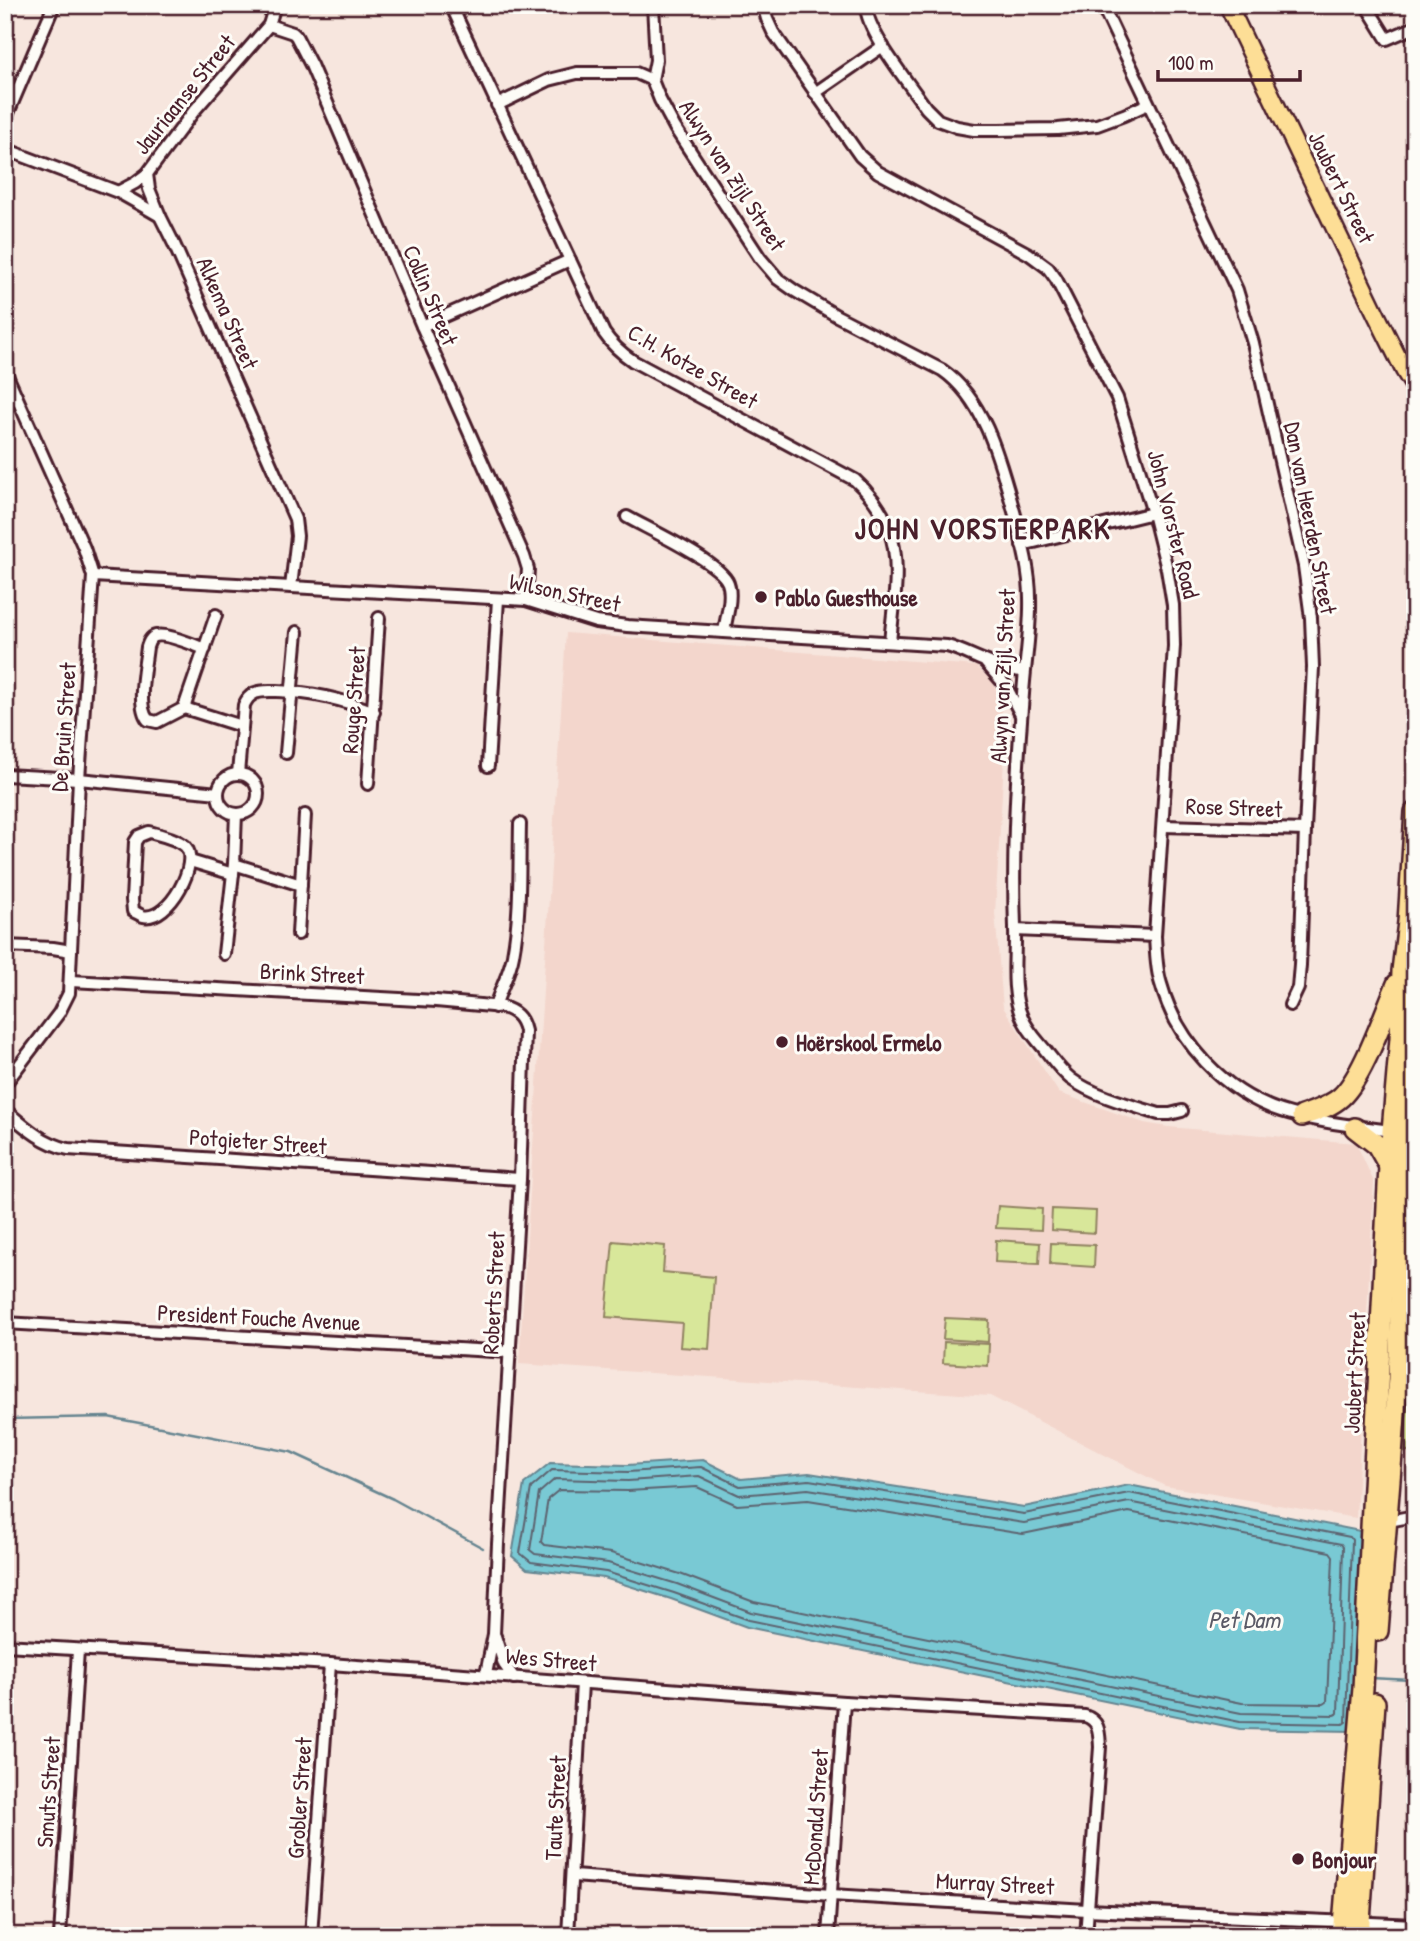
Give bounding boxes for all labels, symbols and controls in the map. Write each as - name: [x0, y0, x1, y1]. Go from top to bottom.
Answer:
- street label: Jauriaanse Street: [126, 27, 243, 160]
- scale bar: [1158, 38, 1299, 82]
- text: 100 m: [1168, 48, 1214, 77]
- street label: Alwyn van Zijl Street: [672, 93, 794, 258]
- street label: Joubert Street: [1301, 126, 1383, 249]
- street label: Collin Street: [396, 240, 466, 351]
- street label: Alkema Street: [190, 252, 267, 375]
- street label: C.H. Kotze Street: [622, 316, 765, 416]
- street label: Dan van Heerden Street: [1277, 419, 1345, 618]
- street label: John Vorster Road: [1141, 447, 1207, 601]
- district label: JOHN VORSTERPARK: [855, 508, 1111, 548]
- street label: Wilson Street: [507, 565, 624, 619]
- place label: Pablo Guesthouse: [775, 582, 918, 613]
- street label: Alwyn van Zijl Street: [982, 587, 1022, 764]
- marker: Pablo Guesthouse: [753, 589, 769, 605]
- street label: Rouge Street: [334, 644, 372, 755]
- street label: De Bruin Street: [43, 660, 83, 793]
- street label: Rose Street: [1185, 790, 1284, 824]
- street label: Brink Street: [259, 955, 366, 991]
- place label: Hoërskool Ermelo: [796, 1027, 942, 1058]
- marker: Hoërskool Ermelo: [774, 1034, 790, 1050]
- street label: Potgieter Street: [188, 1121, 329, 1161]
- street label: Roberts Street: [474, 1230, 512, 1355]
- street label: President Fouche Avenue: [157, 1296, 361, 1338]
- street label: Joubert Street: [1335, 1311, 1373, 1434]
- water label: Pet Dam: [1208, 1603, 1281, 1635]
- street label: Wes Street: [504, 1640, 599, 1679]
- street label: Smuts Street: [29, 1734, 67, 1848]
- street label: Grobler Street: [279, 1735, 319, 1860]
- street label: McDonald Street: [795, 1747, 835, 1886]
- street label: Taute Street: [537, 1754, 573, 1861]
- place label: Bonjour: [1312, 1844, 1376, 1875]
- marker: Bonjour: [1290, 1851, 1306, 1867]
- street label: Murray Street: [935, 1864, 1056, 1902]

